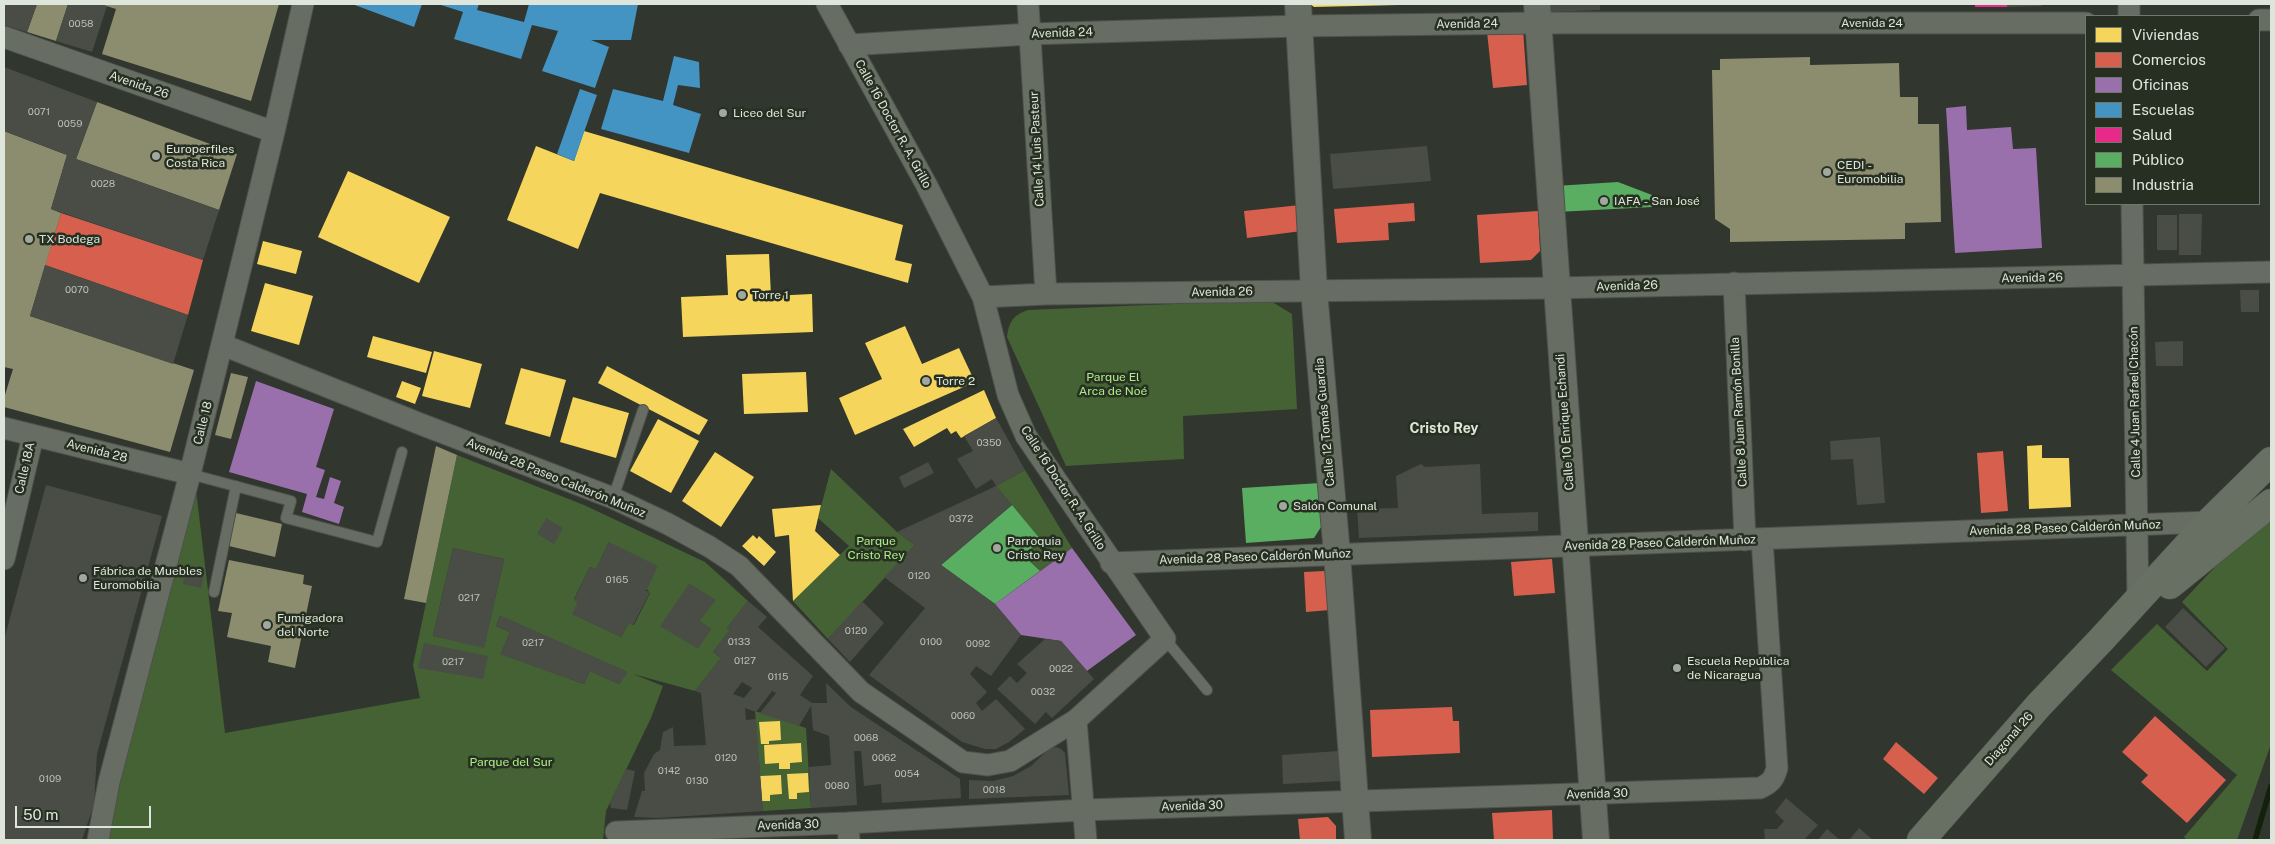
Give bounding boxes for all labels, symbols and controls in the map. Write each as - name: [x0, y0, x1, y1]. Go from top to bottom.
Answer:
- legend: [2085, 15, 2260, 205]
- street label: Avenida 24: [1436, 16, 1498, 32]
- street label: Avenida 24: [1841, 16, 1903, 30]
- house number: 0058: [68, 18, 94, 30]
- street label: Avenida 24: [1031, 25, 1093, 41]
- text: Viviendas: [2132, 26, 2199, 43]
- text: Comercios: [2132, 51, 2206, 68]
- street label: Calle 16 Doctor R. A. Grillo: [852, 57, 934, 191]
- street label: Avenida 26: [107, 68, 171, 102]
- text: Oficinas: [2132, 76, 2189, 93]
- street label: Calle 14 Luis Pasteur: [1027, 91, 1047, 207]
- text: Escuelas: [2132, 101, 2194, 118]
- house number: 0071: [28, 106, 50, 118]
- place label: Liceo del Sur: [733, 106, 806, 120]
- marker: Liceo del Sur: [717, 107, 729, 119]
- house number: 0059: [58, 118, 82, 130]
- text: Salud: [2132, 126, 2172, 143]
- place label: Europerfiles Costa Rica: [166, 142, 234, 170]
- marker: Europerfiles Costa Rica: [150, 150, 162, 162]
- text: Público: [2132, 151, 2184, 168]
- place label: CEDI - Euromobilia: [1837, 158, 1903, 186]
- marker: CEDI - Euromobilia: [1821, 166, 1833, 178]
- text: Industria: [2132, 176, 2194, 193]
- house number: 0028: [91, 178, 115, 190]
- place label: IAFA - San José: [1614, 194, 1700, 208]
- marker: IAFA - San José: [1598, 195, 1610, 207]
- place label: TX Bodega: [39, 232, 100, 246]
- marker: TX Bodega: [23, 233, 35, 245]
- street label: Avenida 26: [2001, 270, 2063, 286]
- street label: Avenida 26: [1596, 278, 1658, 294]
- house number: 0070: [65, 284, 89, 296]
- street label: Avenida 26: [1191, 284, 1253, 300]
- place label: Torre 1: [752, 288, 789, 302]
- marker: Torre 1: [736, 289, 748, 301]
- street label: Calle 4 Juan Rafael Chacón: [2126, 326, 2144, 478]
- street label: Calle 8 Juan Ramón Bonilla: [1728, 337, 1750, 487]
- street label: Calle 10 Enrique Echandi: [1553, 353, 1577, 491]
- street label: Calle 12 Tomás Guardia: [1312, 357, 1338, 487]
- park label: Parque El Arca de Noé: [1079, 370, 1147, 398]
- place label: Torre 2: [936, 374, 975, 388]
- marker: Torre 2: [920, 375, 932, 387]
- street label: Calle 18: [191, 400, 215, 446]
- district label: Cristo Rey: [1410, 421, 1478, 437]
- street label: Calle 16 Doctor R. A. Grillo: [1018, 423, 1108, 553]
- street label: Avenida 28 Paseo Calderón Muñoz: [464, 435, 648, 521]
- street label: Avenida 28: [65, 437, 129, 465]
- house number: 0350: [977, 437, 1001, 449]
- street label: Calle 18A: [12, 441, 38, 495]
- place label: Salón Comunal: [1293, 499, 1377, 513]
- marker: Salón Comunal: [1277, 500, 1289, 512]
- house number: 0372: [949, 513, 973, 525]
- street label: Avenida 28 Paseo Calderón Muñoz: [1969, 517, 2161, 539]
- street label: Avenida 28 Paseo Calderón Muñoz: [1564, 532, 1756, 554]
- park label: Parque Cristo Rey: [847, 534, 905, 562]
- place label: Parroquia Cristo Rey: [1007, 534, 1064, 562]
- marker: Parroquia Cristo Rey: [991, 542, 1003, 554]
- street label: Avenida 28 Paseo Calderón Muñoz: [1159, 546, 1351, 568]
- place label: Fábrica de Muebles Euromobilia: [93, 564, 202, 592]
- house number: 0120: [908, 570, 930, 582]
- marker: Fábrica de Muebles Euromobilia: [77, 572, 89, 584]
- house number: 0165: [606, 574, 628, 586]
- house number: 0217: [458, 592, 480, 604]
- place label: Fumigadora del Norte: [277, 611, 343, 639]
- marker: Fumigadora del Norte: [261, 619, 273, 631]
- house number: 0120: [845, 625, 867, 637]
- house number: 0133: [728, 636, 750, 648]
- house number: 0100: [920, 636, 942, 648]
- house number: 0217: [522, 637, 544, 649]
- house number: 0092: [966, 638, 990, 650]
- place label: Escuela República de Nicaragua: [1687, 654, 1789, 682]
- house number: 0127: [734, 655, 756, 667]
- house number: 0217: [442, 656, 464, 668]
- marker: Escuela República de Nicaragua: [1671, 662, 1683, 674]
- house number: 0022: [1049, 663, 1073, 675]
- house number: 0115: [768, 671, 788, 683]
- house number: 0032: [1031, 686, 1055, 698]
- street label: Diagonal 26: [1982, 709, 2036, 769]
- house number: 0060: [951, 710, 975, 722]
- house number: 0068: [854, 732, 878, 744]
- house number: 0120: [715, 752, 737, 764]
- house number: 0062: [872, 752, 896, 764]
- park label: Parque del Sur: [470, 755, 552, 769]
- house number: 0142: [658, 765, 680, 777]
- house number: 0054: [895, 768, 919, 780]
- house number: 0109: [39, 773, 61, 785]
- house number: 0130: [686, 775, 708, 787]
- house number: 0080: [825, 780, 849, 792]
- house number: 0018: [983, 784, 1005, 796]
- street label: Avenida 30: [1566, 786, 1628, 802]
- scale bar: [18, 796, 154, 828]
- street label: Avenida 30: [1161, 798, 1223, 814]
- text: 50 m: [23, 806, 58, 823]
- street label: Avenida 30: [757, 817, 819, 833]

